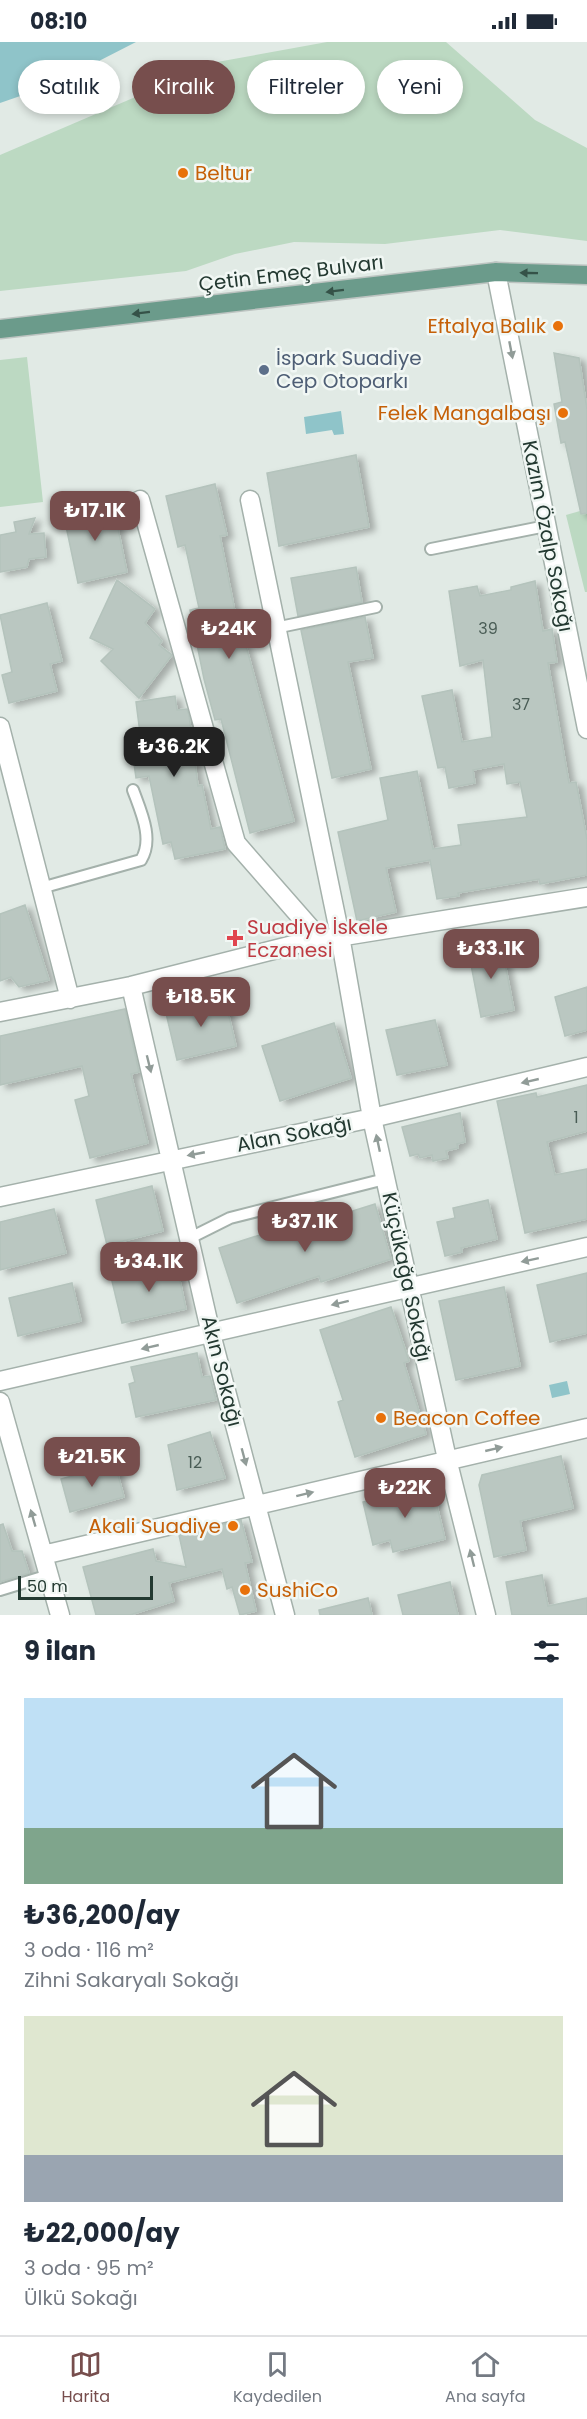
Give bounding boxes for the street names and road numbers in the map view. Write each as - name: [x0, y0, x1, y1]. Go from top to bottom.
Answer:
- street label: Çetin Emeç Bulvarı: [197, 248, 385, 298]
- street label: Kazım Özalp Sokağı: [516, 438, 580, 634]
- street label: Alan Sokağı: [234, 1109, 354, 1159]
- street label: Küçükağa Sokağı: [375, 1190, 439, 1364]
- street label: Akın Sokağı: [195, 1312, 249, 1430]

